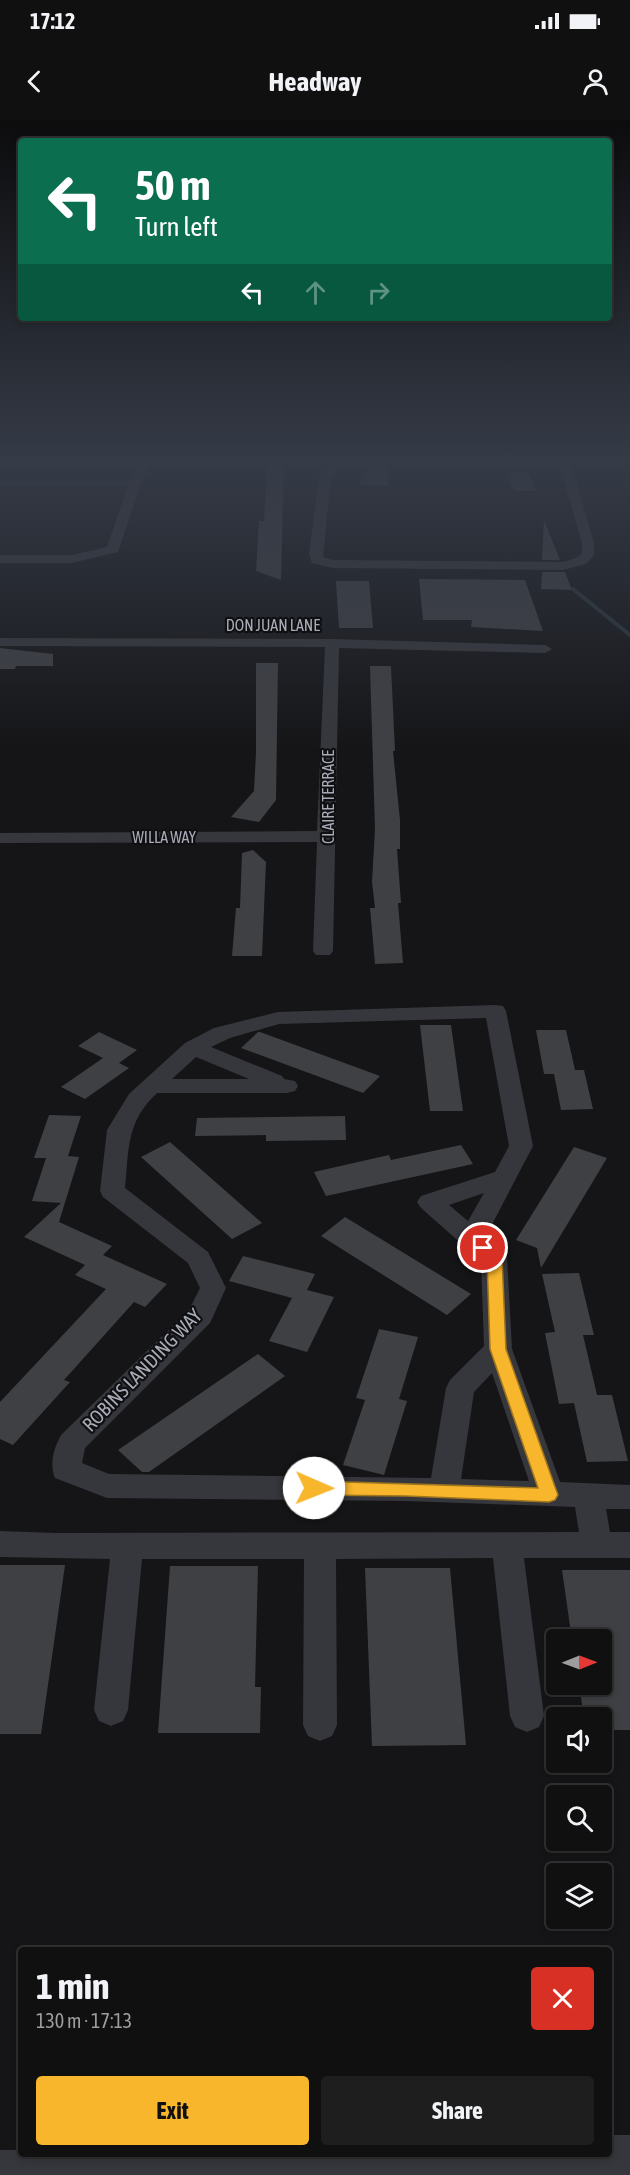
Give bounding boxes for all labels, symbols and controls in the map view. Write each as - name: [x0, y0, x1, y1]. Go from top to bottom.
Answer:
- text: 17:12: [30, 8, 75, 34]
- icon: back: [18, 65, 51, 98]
- icon: person: [579, 65, 612, 98]
- text: Headway: [269, 66, 361, 97]
- text: 50 m: [135, 161, 210, 209]
- icon: left: [36, 162, 114, 240]
- text: Turn left: [135, 211, 218, 242]
- icon: left: [236, 276, 269, 309]
- icon: ahead: [299, 276, 332, 309]
- icon: right: [362, 276, 395, 309]
- street label: DON JUAN LANE: [226, 616, 320, 634]
- street label: CLAIRE TERRACE: [319, 750, 337, 844]
- street label: WILLA WAY: [132, 828, 197, 846]
- pin: [457, 1222, 508, 1273]
- icon: arrive: [466, 1231, 499, 1264]
- street label: ROBINS LANDING WAY: [77, 1303, 206, 1436]
- position arrow: [282, 1456, 346, 1520]
- north arrow: [546, 1629, 612, 1695]
- map controls: [546, 1629, 612, 1929]
- button: sound: [546, 1707, 612, 1773]
- button: search: [546, 1785, 612, 1851]
- button: layers: [546, 1863, 612, 1929]
- text: 1 min: [36, 1965, 110, 2007]
- button: close: [531, 1967, 594, 2030]
- text: 130 m · 17:13: [36, 2009, 132, 2032]
- button: Exit: [36, 2076, 309, 2145]
- button: Share: [321, 2076, 594, 2145]

